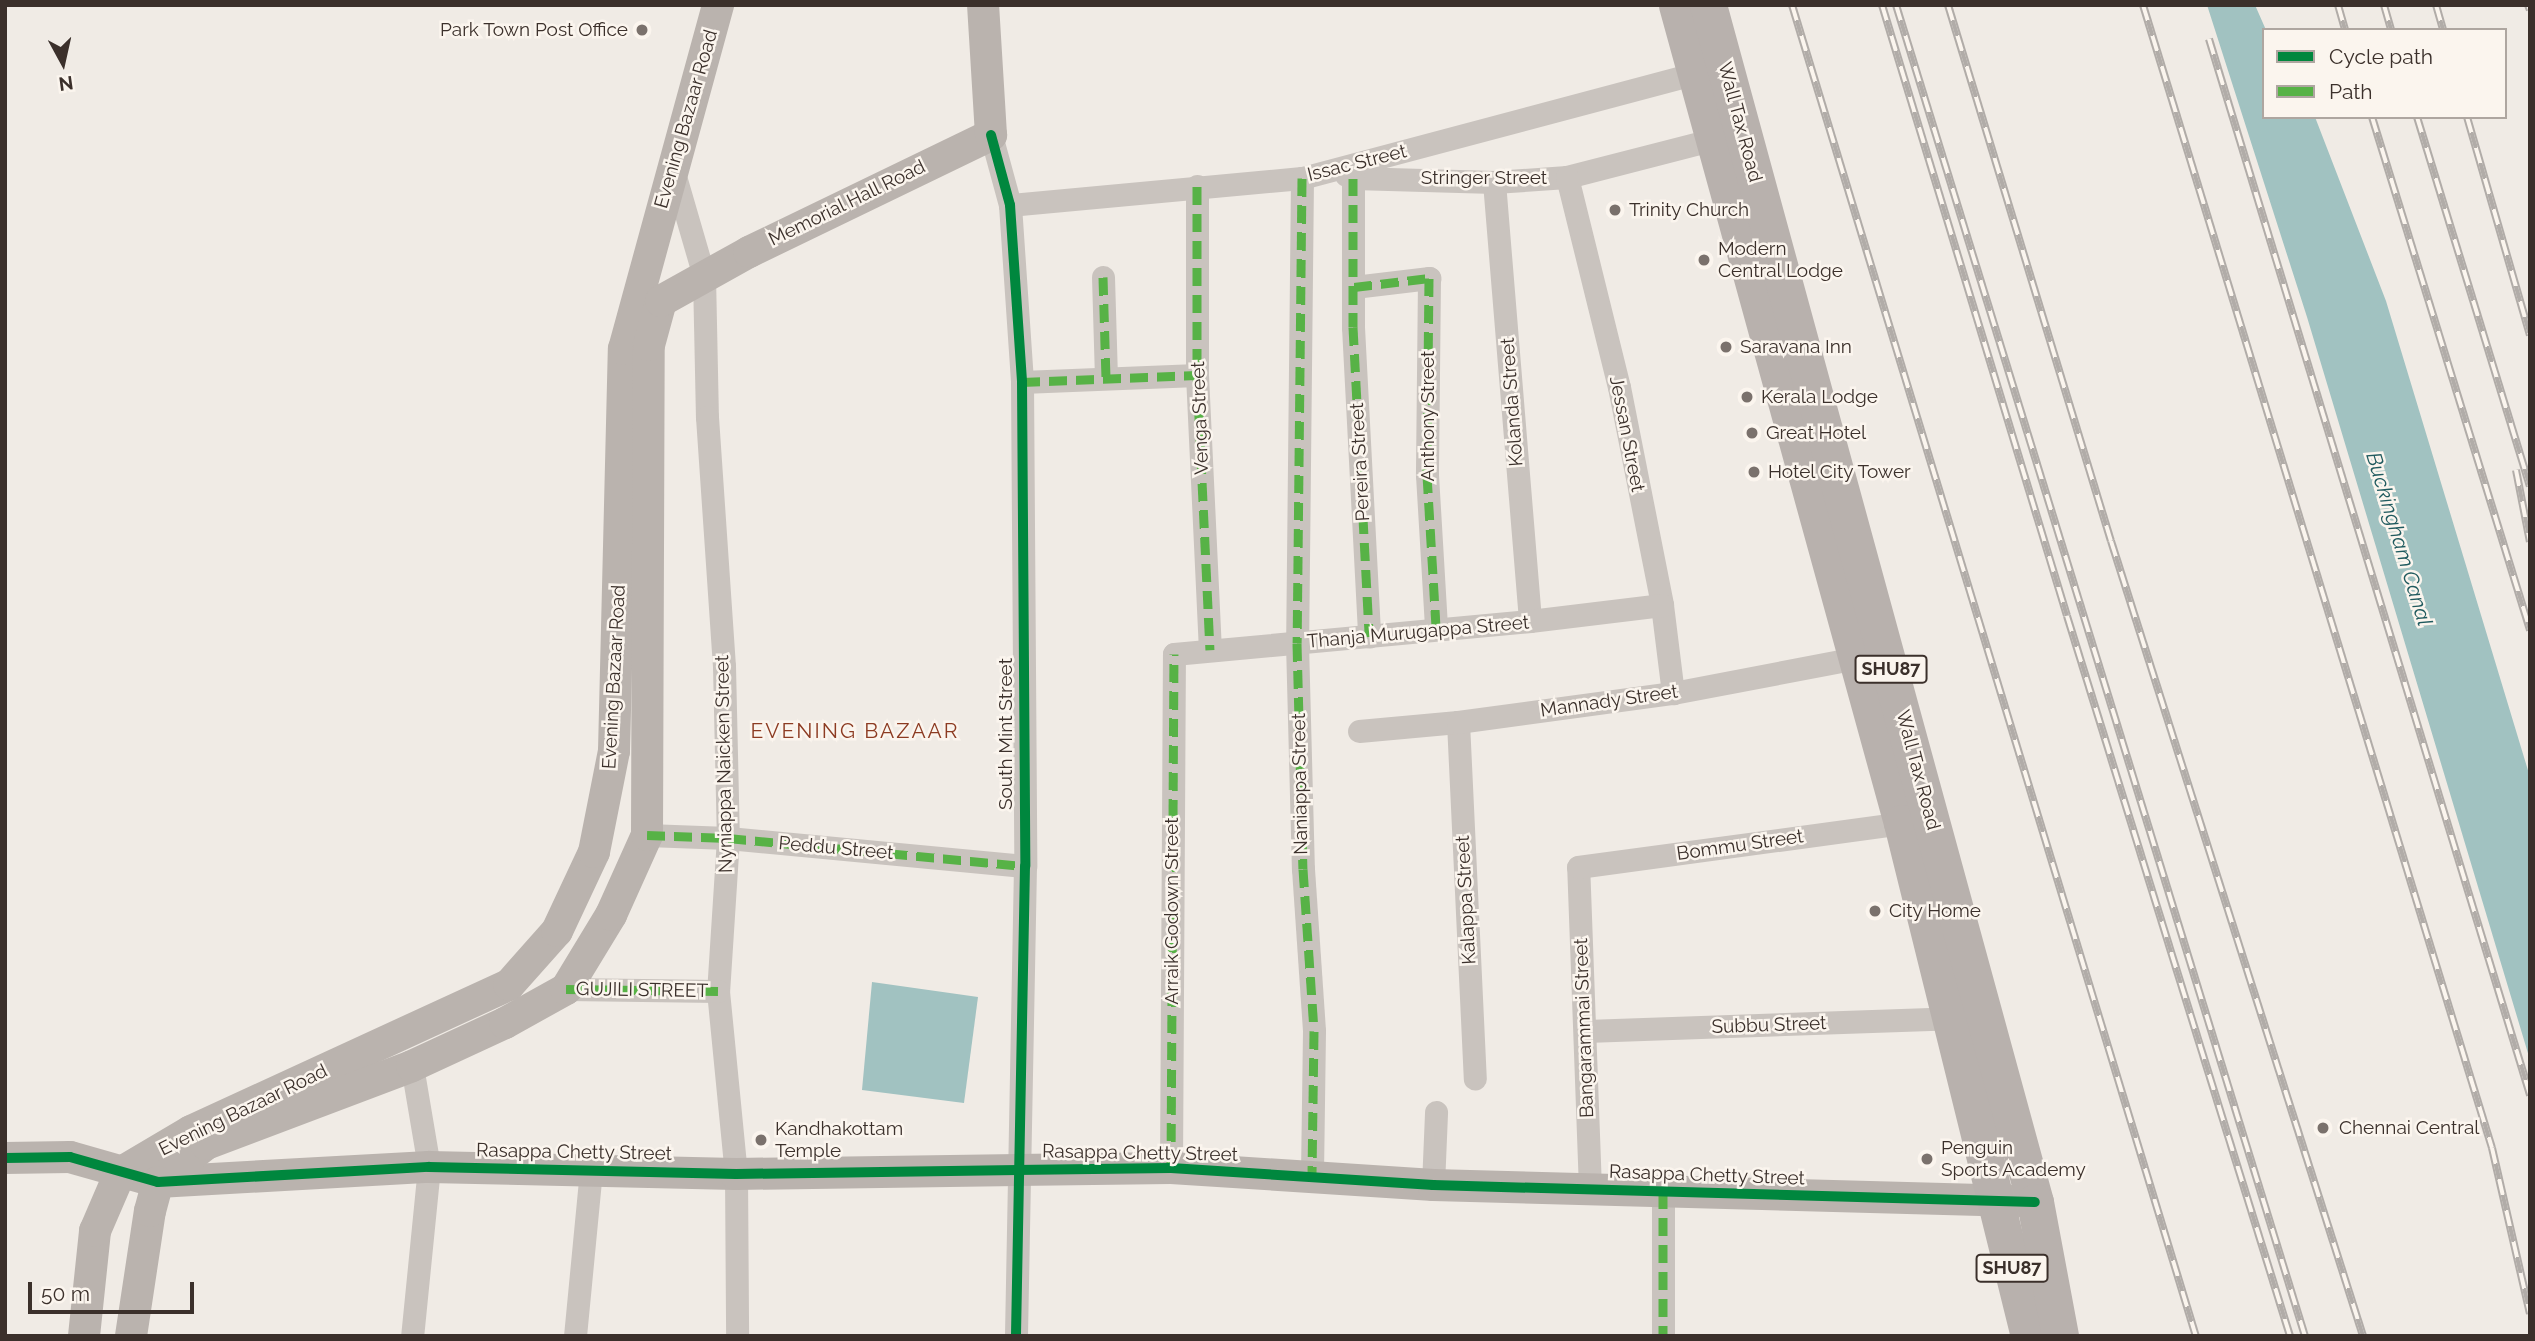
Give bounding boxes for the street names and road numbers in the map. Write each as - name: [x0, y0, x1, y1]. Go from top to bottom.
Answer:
- street label: Evening Bazaar Road: [650, 27, 722, 211]
- street label: Wall Tax Road: [1713, 59, 1767, 185]
- street label: Issac Street: [1305, 140, 1409, 186]
- street label: Memorial Hall Road: [764, 155, 930, 251]
- street label: Stringer Street: [1421, 167, 1547, 189]
- street label: Kolanda Street: [1496, 337, 1528, 467]
- street label: Anthony Street: [1417, 350, 1439, 482]
- street label: Venga Street: [1187, 361, 1213, 475]
- street label: Jessan Street: [1605, 374, 1649, 494]
- street label: Pereira Street: [1346, 402, 1374, 522]
- street label: Evening Bazaar Road: [598, 584, 630, 770]
- street label: Thanja Murugappa Street: [1306, 611, 1530, 653]
- road number: SHU87: [1854, 654, 1928, 684]
- street label: Nyniappa Naicken Street: [711, 655, 737, 873]
- street label: South Mint Street: [995, 658, 1017, 810]
- street label: Mannady Street: [1539, 680, 1679, 722]
- street label: Wall Tax Road: [1891, 707, 1945, 833]
- street label: Naniappa Street: [1287, 713, 1313, 855]
- street label: Arraik Godown Street: [1161, 817, 1183, 1005]
- street label: Bommu Street: [1675, 825, 1805, 865]
- street label: Peddu Street: [778, 832, 894, 864]
- street label: Kalappa Street: [1451, 835, 1481, 965]
- street label: Bangarammai Street: [1569, 938, 1599, 1118]
- street label: GUJILI STREET: [576, 977, 708, 1003]
- street label: Subbu Street: [1711, 1012, 1827, 1038]
- street label: Evening Bazaar Road: [155, 1059, 331, 1161]
- street label: Rasappa Chetty Street: [476, 1139, 672, 1165]
- street label: Rasappa Chetty Street: [1042, 1140, 1238, 1166]
- street label: Rasappa Chetty Street: [1608, 1160, 1806, 1190]
- road number: SHU87: [1975, 1254, 2049, 1282]

